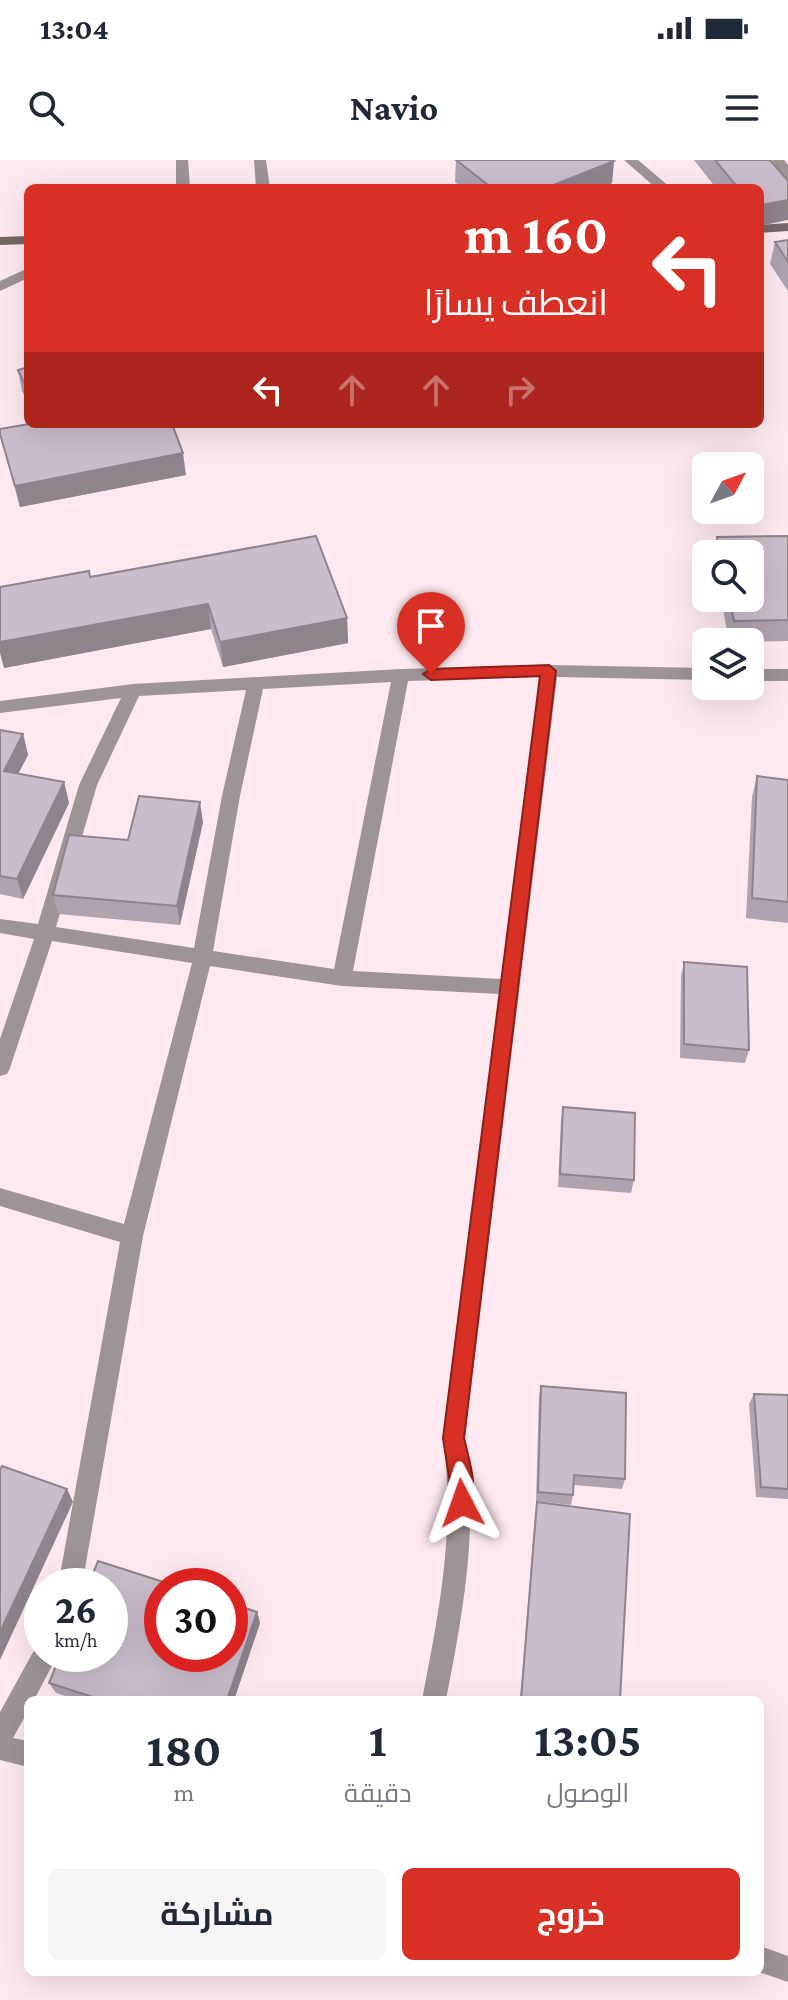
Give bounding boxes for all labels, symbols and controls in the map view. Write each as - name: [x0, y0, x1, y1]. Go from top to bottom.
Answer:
- text: 13:04: [40, 12, 109, 45]
- icon: search: [24, 86, 68, 130]
- icon: menu: [720, 86, 764, 130]
- text: Navio: [350, 88, 438, 128]
- text: 160 m: [464, 203, 608, 265]
- icon: left: [636, 216, 740, 320]
- text: انعطف يسارًا: [424, 283, 608, 323]
- icon: left: [246, 368, 290, 412]
- icon: ahead: [330, 368, 374, 412]
- icon: ahead: [414, 368, 458, 412]
- icon: right: [498, 368, 542, 412]
- north arrow: [692, 452, 764, 524]
- map controls: [692, 452, 764, 700]
- button: search: [692, 540, 764, 612]
- pin: [397, 592, 465, 674]
- icon: arrive: [409, 604, 453, 648]
- button: layers: [692, 628, 764, 700]
- position arrow: [420, 1461, 504, 1545]
- speed limit sign: 30: [144, 1568, 248, 1672]
- text: 26: [55, 1587, 97, 1632]
- text: km/h: [54, 1629, 98, 1651]
- text: 1: [369, 1713, 387, 1766]
- text: 13:05: [534, 1713, 642, 1766]
- text: 180: [146, 1723, 222, 1776]
- text: m: [174, 1778, 194, 1807]
- text: دقيقة: [344, 1779, 412, 1808]
- text: الوصول: [546, 1779, 629, 1808]
- button: مشاركة: [48, 1868, 386, 1960]
- button: خروج: [402, 1868, 740, 1960]

